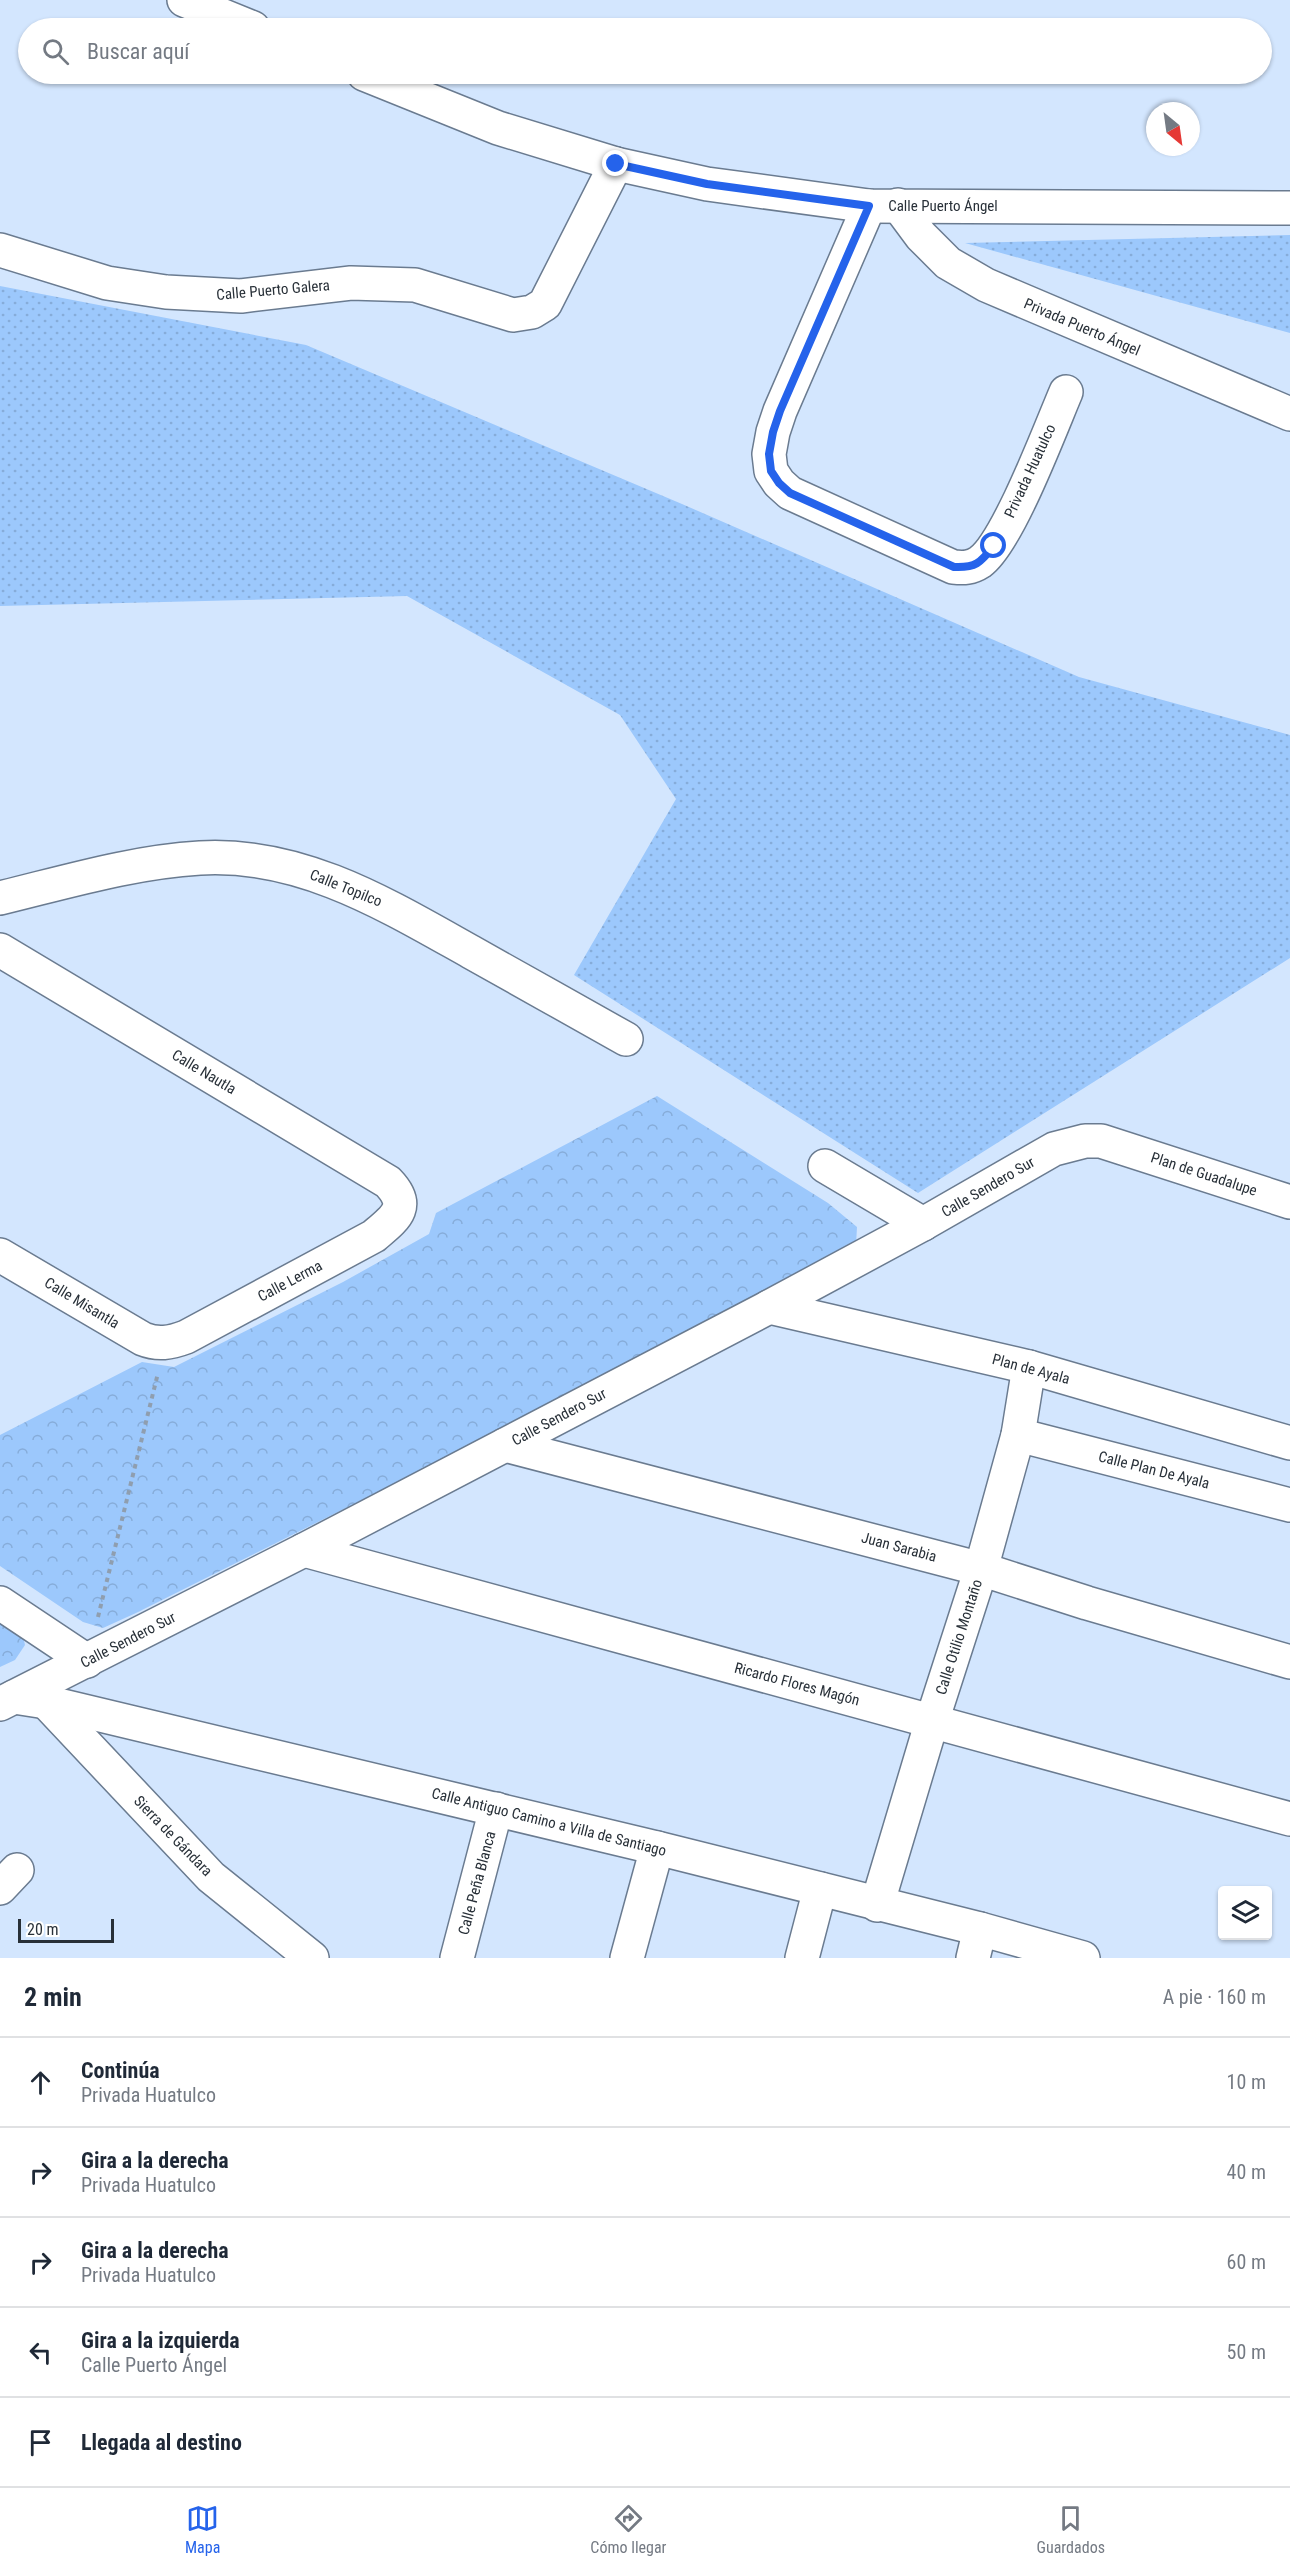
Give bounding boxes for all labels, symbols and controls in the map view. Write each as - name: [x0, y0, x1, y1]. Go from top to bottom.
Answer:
- search box: [18, 18, 1272, 84]
- icon: search: [39, 35, 72, 68]
- text: Buscar aquí: [87, 39, 190, 64]
- north arrow: [1146, 102, 1200, 156]
- route end: [602, 150, 628, 176]
- street label: Calle Puerto Ángel: [888, 197, 998, 215]
- street label: Calle Puerto Galera: [216, 276, 330, 304]
- street label: Privada Puerto Ángel: [1021, 294, 1143, 360]
- street label: Privada Huatulco: [1000, 421, 1060, 521]
- route start: [980, 532, 1006, 558]
- street label: Calle Topilco: [307, 865, 385, 911]
- street label: Calle Nautla: [169, 1046, 239, 1098]
- street label: Plan de Guadalupe: [1149, 1148, 1259, 1200]
- street label: Calle Sendero Sur: [938, 1153, 1038, 1221]
- street label: Calle Lerma: [255, 1257, 325, 1305]
- street label: Calle Misantla: [41, 1274, 123, 1332]
- street label: Plan de Ayala: [990, 1350, 1072, 1388]
- street label: Calle Sendero Sur: [509, 1384, 610, 1449]
- street label: Calle Plan De Ayala: [1097, 1447, 1211, 1493]
- street label: Juan Sarabia: [860, 1528, 938, 1566]
- street label: Calle Otilio Montaño: [932, 1577, 986, 1697]
- street label: Calle Sendero Sur: [77, 1608, 179, 1672]
- street label: Ricardo Flores Magón: [732, 1659, 862, 1709]
- street label: Calle Antiguo Camino a Villa de Santiago: [430, 1784, 668, 1860]
- street label: Sierra de Gándara: [130, 1792, 216, 1880]
- street label: Calle Peña Blanca: [455, 1829, 499, 1937]
- map controls: [1218, 1886, 1272, 1940]
- button: layers: [1218, 1886, 1272, 1940]
- scale bar: [18, 1916, 114, 1944]
- text: 20 m: [27, 1920, 59, 1939]
- text: 2 min: [24, 1982, 82, 2012]
- text: A pie · 160 m: [1163, 1985, 1266, 2009]
- text: Continúa: [81, 2058, 160, 2083]
- icon: ahead: [24, 2066, 57, 2099]
- text: 10 m: [1227, 2070, 1266, 2094]
- text: Privada Huatulco: [81, 2083, 216, 2107]
- text: Gira a la derecha: [81, 2148, 229, 2173]
- icon: right: [24, 2156, 57, 2189]
- text: 40 m: [1227, 2160, 1266, 2184]
- text: Privada Huatulco: [81, 2173, 216, 2197]
- text: Gira a la derecha: [81, 2238, 229, 2263]
- icon: right: [24, 2246, 57, 2279]
- text: 60 m: [1227, 2250, 1266, 2274]
- text: Privada Huatulco: [81, 2263, 216, 2287]
- text: Gira a la izquierda: [81, 2328, 240, 2353]
- icon: left: [24, 2336, 57, 2369]
- text: 50 m: [1227, 2340, 1266, 2364]
- text: Calle Puerto Ángel: [81, 2353, 227, 2377]
- icon: arrive: [24, 2426, 57, 2459]
- text: Llegada al destino: [81, 2430, 242, 2455]
- tab: Mapa: [185, 2502, 220, 2557]
- tab: Cómo llegar: [590, 2502, 666, 2557]
- tab: Guardados: [1037, 2502, 1105, 2557]

